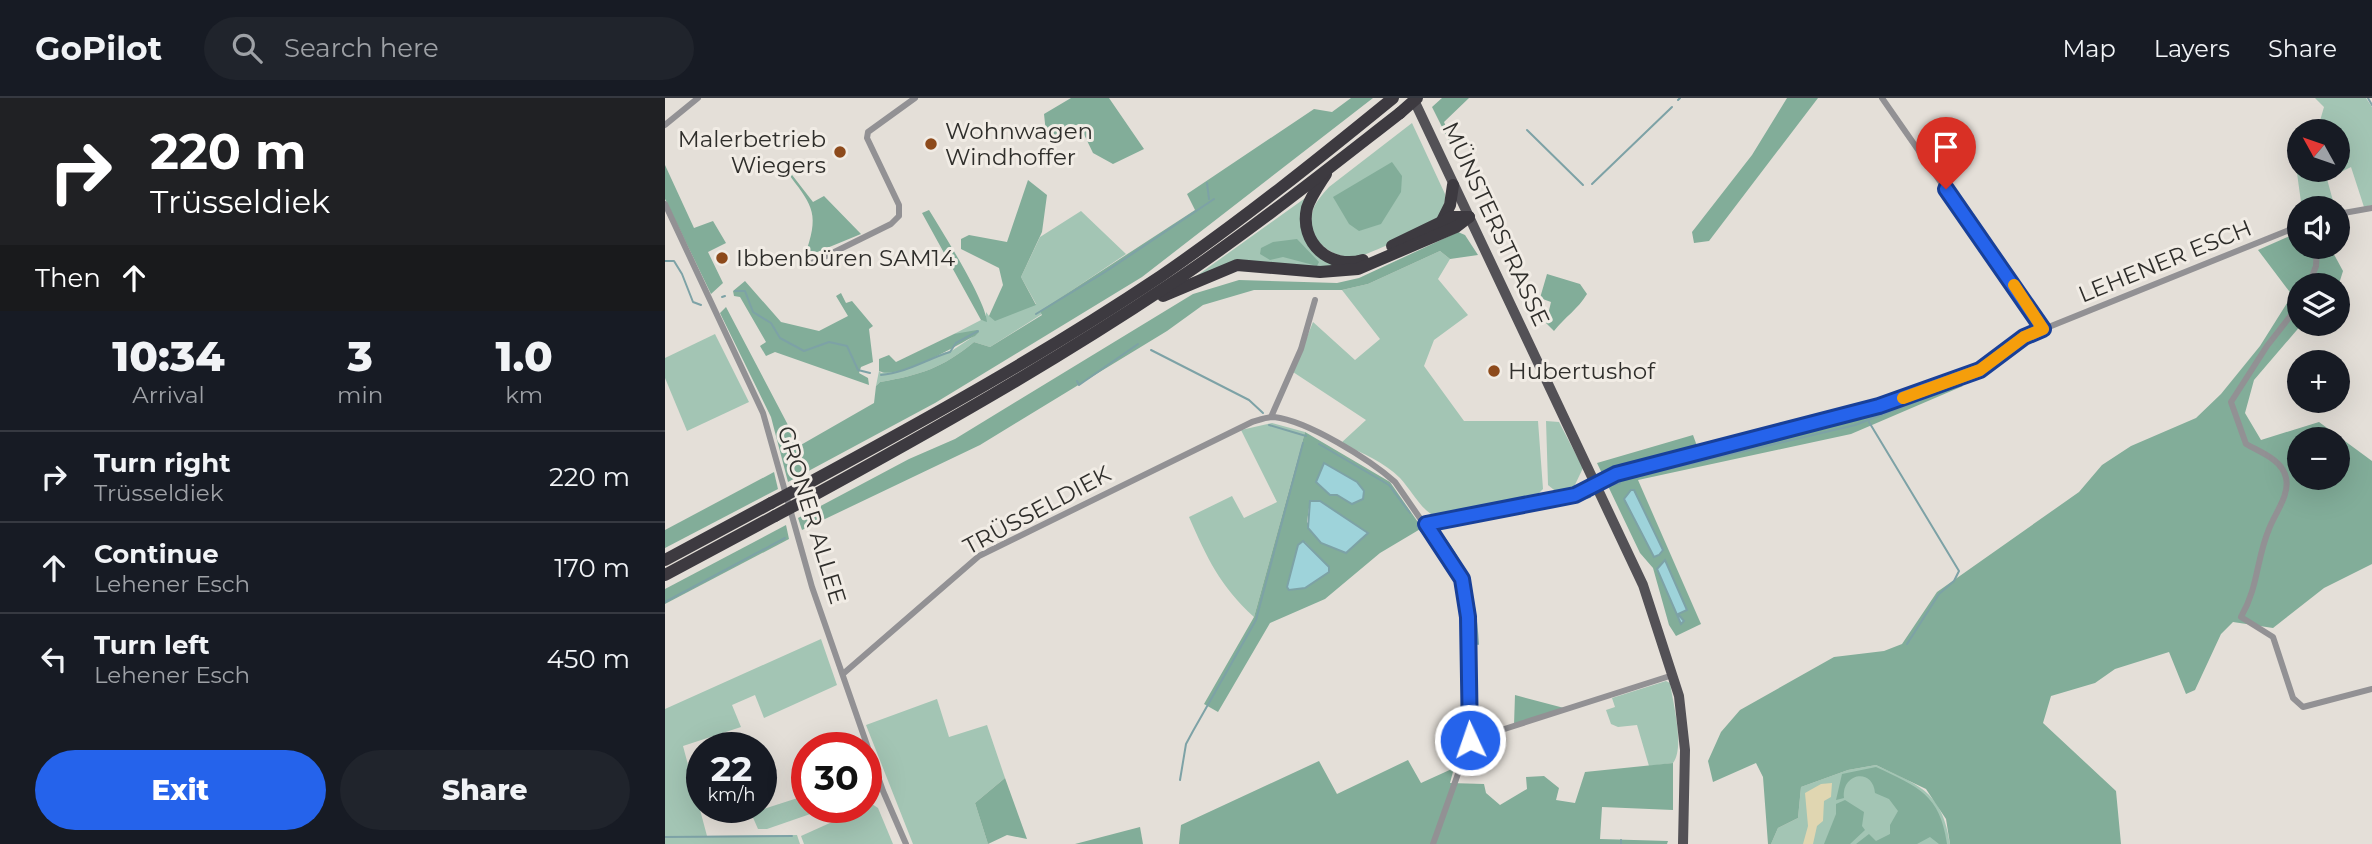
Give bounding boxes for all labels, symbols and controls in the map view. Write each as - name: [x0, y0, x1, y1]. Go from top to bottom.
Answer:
- search box: [204, 17, 694, 80]
- text: GoPilot: [35, 28, 162, 68]
- icon: search: [228, 29, 266, 67]
- text: Search here: [284, 32, 439, 64]
- text: Map: [2062, 34, 2116, 63]
- text: Layers: [2154, 34, 2230, 63]
- text: Share: [2268, 34, 2337, 63]
- place label: Wohnwagen Windhoffer: [945, 117, 1093, 171]
- pin: [1916, 117, 1976, 189]
- street label: MÜNSTERSTRASSE: [1436, 118, 1556, 330]
- north arrow: [2287, 119, 2350, 182]
- map controls: [2287, 119, 2350, 490]
- text: 220 m: [150, 122, 306, 181]
- place label: Malerbetrieb Wiegers: [678, 125, 826, 179]
- icon: right: [35, 126, 126, 217]
- icon: arrive: [1927, 128, 1965, 166]
- marker: Wohnwagen Windhoffer: [923, 136, 939, 152]
- marker: Malerbetrieb Wiegers: [832, 144, 848, 160]
- text: Trüsseldiek: [150, 182, 330, 221]
- button: sound: [2287, 196, 2350, 259]
- street label: LEHENER ESCH: [2074, 213, 2256, 309]
- place label: Ibbenbüren SAM14: [736, 244, 955, 272]
- marker: Ibbenbüren SAM14: [714, 250, 730, 266]
- icon: ahead: [115, 259, 153, 297]
- text: Then: [35, 262, 101, 294]
- button: layers: [2287, 273, 2350, 336]
- text: 10:34: [112, 330, 225, 382]
- text: 3: [348, 330, 373, 382]
- text: 1.0: [496, 330, 553, 382]
- button: +: [2287, 350, 2350, 413]
- place label: Hubertushof: [1508, 357, 1656, 385]
- marker: Hubertushof: [1486, 363, 1502, 379]
- text: Arrival: [132, 381, 205, 409]
- text: min: [337, 381, 383, 409]
- text: km: [505, 381, 543, 409]
- street label: GRONER ALLEE: [772, 423, 852, 607]
- button: −: [2287, 427, 2350, 490]
- text: Turn right: [94, 447, 230, 479]
- icon: right: [35, 458, 73, 496]
- street label: TRÜSSELDIEK: [958, 459, 1116, 561]
- text: 220 m: [549, 461, 630, 493]
- text: Trüsseldiek: [94, 479, 224, 507]
- text: Continue: [94, 538, 219, 570]
- icon: ahead: [35, 549, 73, 587]
- text: 170 m: [554, 552, 630, 584]
- text: Lehener Esch: [94, 570, 250, 598]
- text: Turn left: [94, 629, 210, 661]
- icon: left: [35, 640, 73, 678]
- text: 450 m: [547, 643, 630, 675]
- text: Lehener Esch: [94, 661, 250, 689]
- position arrow: [1433, 703, 1507, 777]
- speed limit sign: 30: [791, 732, 882, 823]
- text: 22: [711, 747, 752, 790]
- button: Exit: [35, 750, 326, 830]
- button: Share: [340, 750, 630, 830]
- text: km/h: [707, 784, 756, 806]

